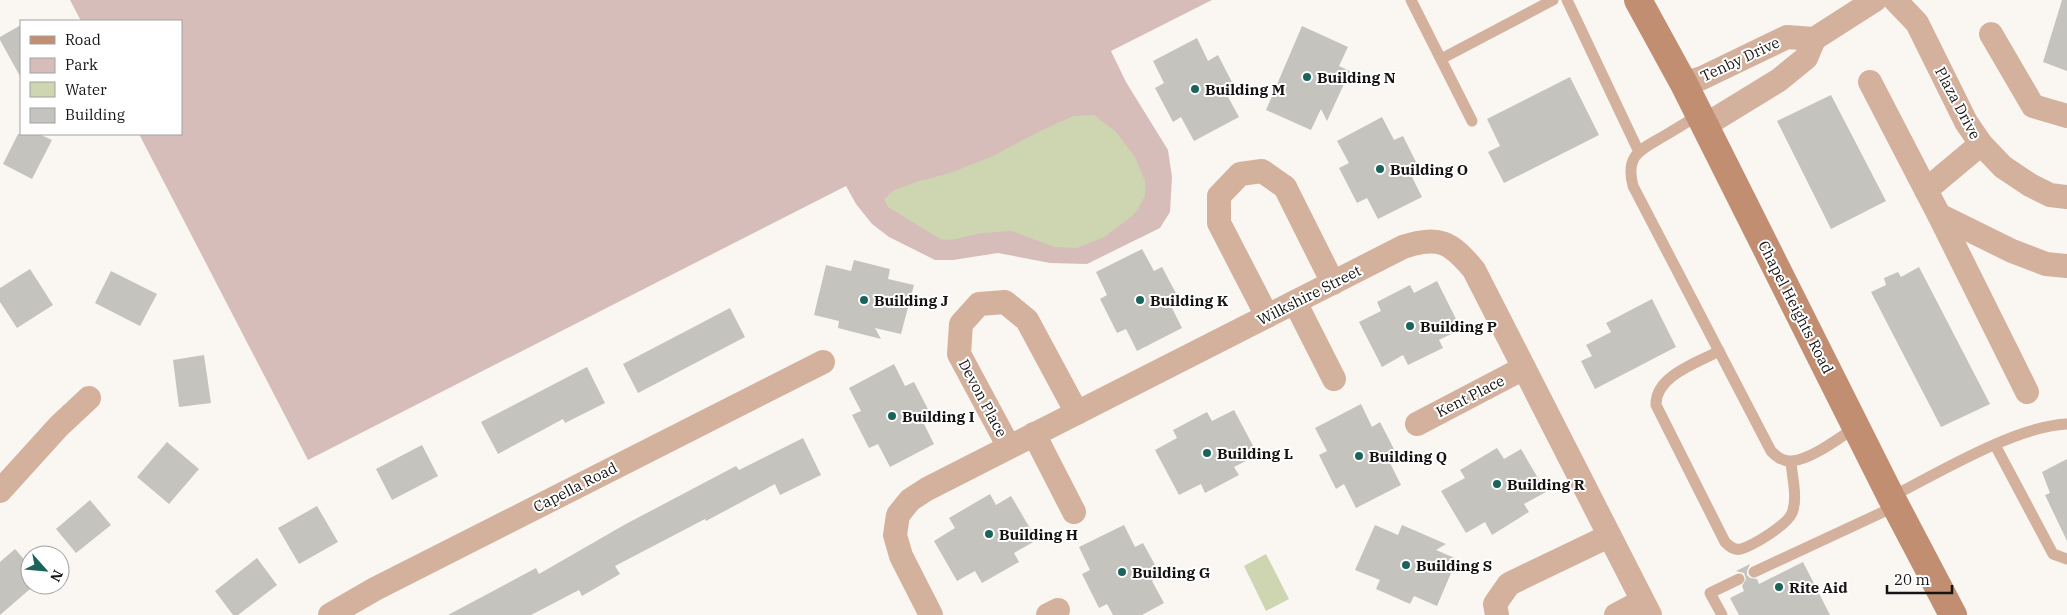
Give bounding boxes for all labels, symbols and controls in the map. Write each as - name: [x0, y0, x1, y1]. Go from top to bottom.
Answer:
- legend: [20, 20, 182, 135]
- text: Road: [65, 30, 101, 49]
- street label: Tenby Drive: [1697, 32, 1783, 86]
- text: Park: [65, 55, 98, 74]
- street label: Plaza Drive: [1931, 64, 1985, 142]
- place label: Building N: [1317, 68, 1396, 87]
- marker: Building N: [1301, 71, 1313, 83]
- text: Water: [65, 80, 107, 99]
- place label: Building M: [1205, 80, 1285, 99]
- marker: Building M: [1189, 83, 1201, 95]
- text: Building: [65, 105, 125, 124]
- place label: Building O: [1390, 160, 1468, 179]
- marker: Building O: [1374, 163, 1386, 175]
- street label: Chapel Heights Road: [1754, 237, 1838, 377]
- street label: Wilkshire Street: [1254, 261, 1364, 329]
- place label: Building J: [874, 291, 949, 310]
- place label: Building K: [1150, 291, 1229, 310]
- marker: Building J: [858, 294, 870, 306]
- marker: Building K: [1134, 294, 1146, 306]
- place label: Building P: [1420, 317, 1497, 336]
- marker: Building P: [1404, 320, 1416, 332]
- street label: Devon Place: [954, 356, 1012, 440]
- street label: Kent Place: [1433, 371, 1507, 421]
- place label: Building I: [902, 407, 975, 426]
- marker: Building I: [886, 410, 898, 422]
- place label: Building L: [1217, 444, 1293, 463]
- marker: Building L: [1201, 447, 1213, 459]
- place label: Building Q: [1369, 447, 1447, 466]
- marker: Building Q: [1353, 450, 1365, 462]
- street label: Capella Road: [530, 458, 620, 516]
- place label: Building R: [1507, 475, 1585, 494]
- marker: Building R: [1491, 478, 1503, 490]
- place label: Building H: [999, 525, 1078, 544]
- marker: Building H: [983, 528, 995, 540]
- north arrow: [20, 545, 70, 595]
- place label: Building S: [1416, 556, 1492, 575]
- marker: Building S: [1400, 559, 1412, 571]
- scale bar: [1887, 562, 1952, 594]
- place label: Building G: [1132, 563, 1210, 582]
- marker: Building G: [1116, 566, 1128, 578]
- text: N: [46, 567, 67, 585]
- text: 20 m: [1894, 570, 1930, 589]
- place label: Rite Aid: [1789, 578, 1848, 597]
- marker: Rite Aid: [1773, 581, 1785, 593]

